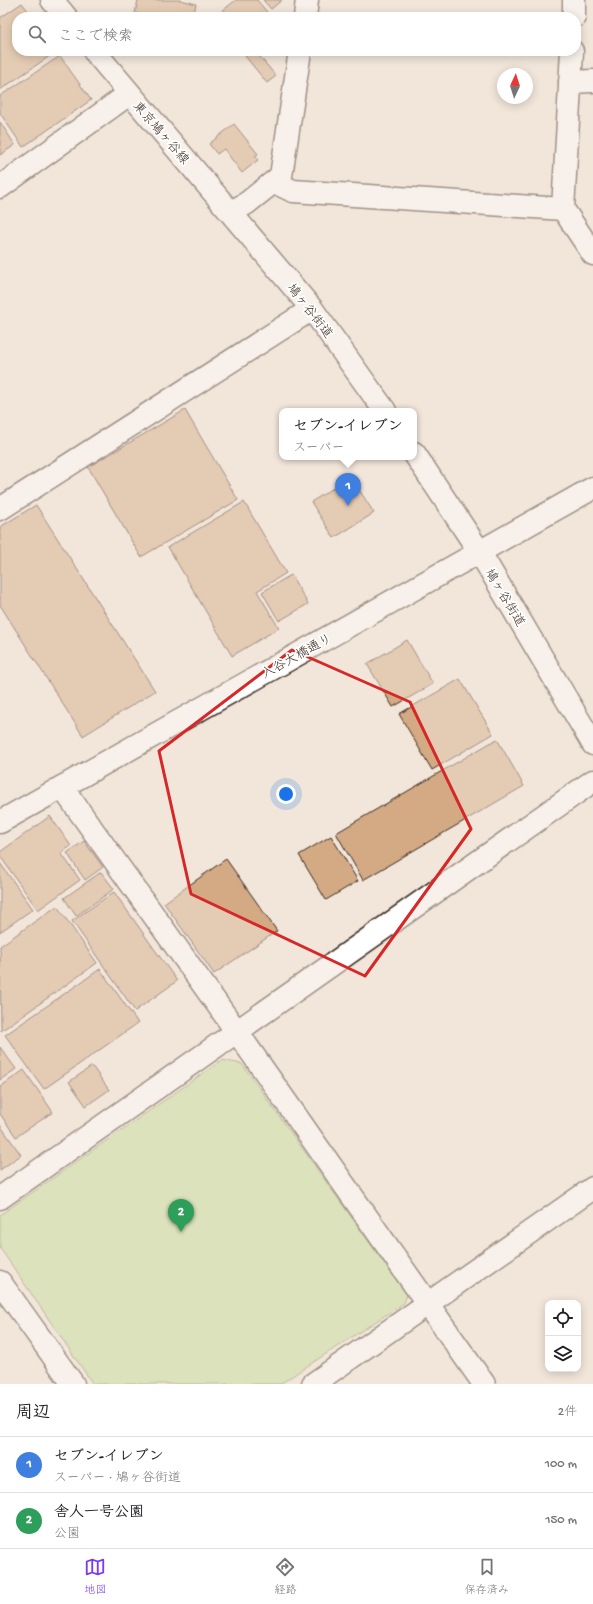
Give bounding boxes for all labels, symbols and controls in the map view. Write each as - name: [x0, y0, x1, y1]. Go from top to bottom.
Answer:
- search box: [12, 12, 581, 56]
- icon: search: [26, 23, 48, 45]
- text: ここで検索: [58, 28, 133, 46]
- north arrow: [497, 68, 533, 104]
- street label: 東京鳩ヶ谷線: [129, 99, 192, 169]
- street label: 鳩ヶ谷街道: [283, 281, 336, 342]
- popup: [279, 408, 417, 460]
- text: セブン-イレブン: [293, 418, 403, 436]
- text: スーパー: [293, 441, 345, 456]
- pin: 1: [335, 473, 361, 506]
- street label: 鳩ヶ谷街道: [481, 566, 528, 630]
- street label: 入谷大橋通り: [259, 631, 335, 683]
- your location: [276, 784, 296, 804]
- pin: 2: [168, 1199, 194, 1232]
- map controls: [545, 1300, 581, 1372]
- button: locate: [545, 1300, 581, 1336]
- button: layers: [545, 1336, 581, 1372]
- text: 周辺: [16, 1404, 50, 1424]
- text: 2件: [558, 1405, 577, 1420]
- text: セブン-イレブン: [54, 1448, 164, 1466]
- text: 1: [26, 1457, 32, 1472]
- text: 100 m: [545, 1457, 577, 1472]
- text: スーパー · 鳩ヶ谷街道: [54, 1471, 181, 1486]
- text: 舎人一号公園: [54, 1504, 144, 1522]
- text: 2: [26, 1513, 32, 1528]
- text: 150 m: [545, 1513, 577, 1528]
- text: 公園: [54, 1527, 80, 1542]
- tab: 地図: [84, 1556, 106, 1597]
- tab: 経路: [274, 1556, 296, 1597]
- tab: 保存済み: [465, 1556, 509, 1597]

